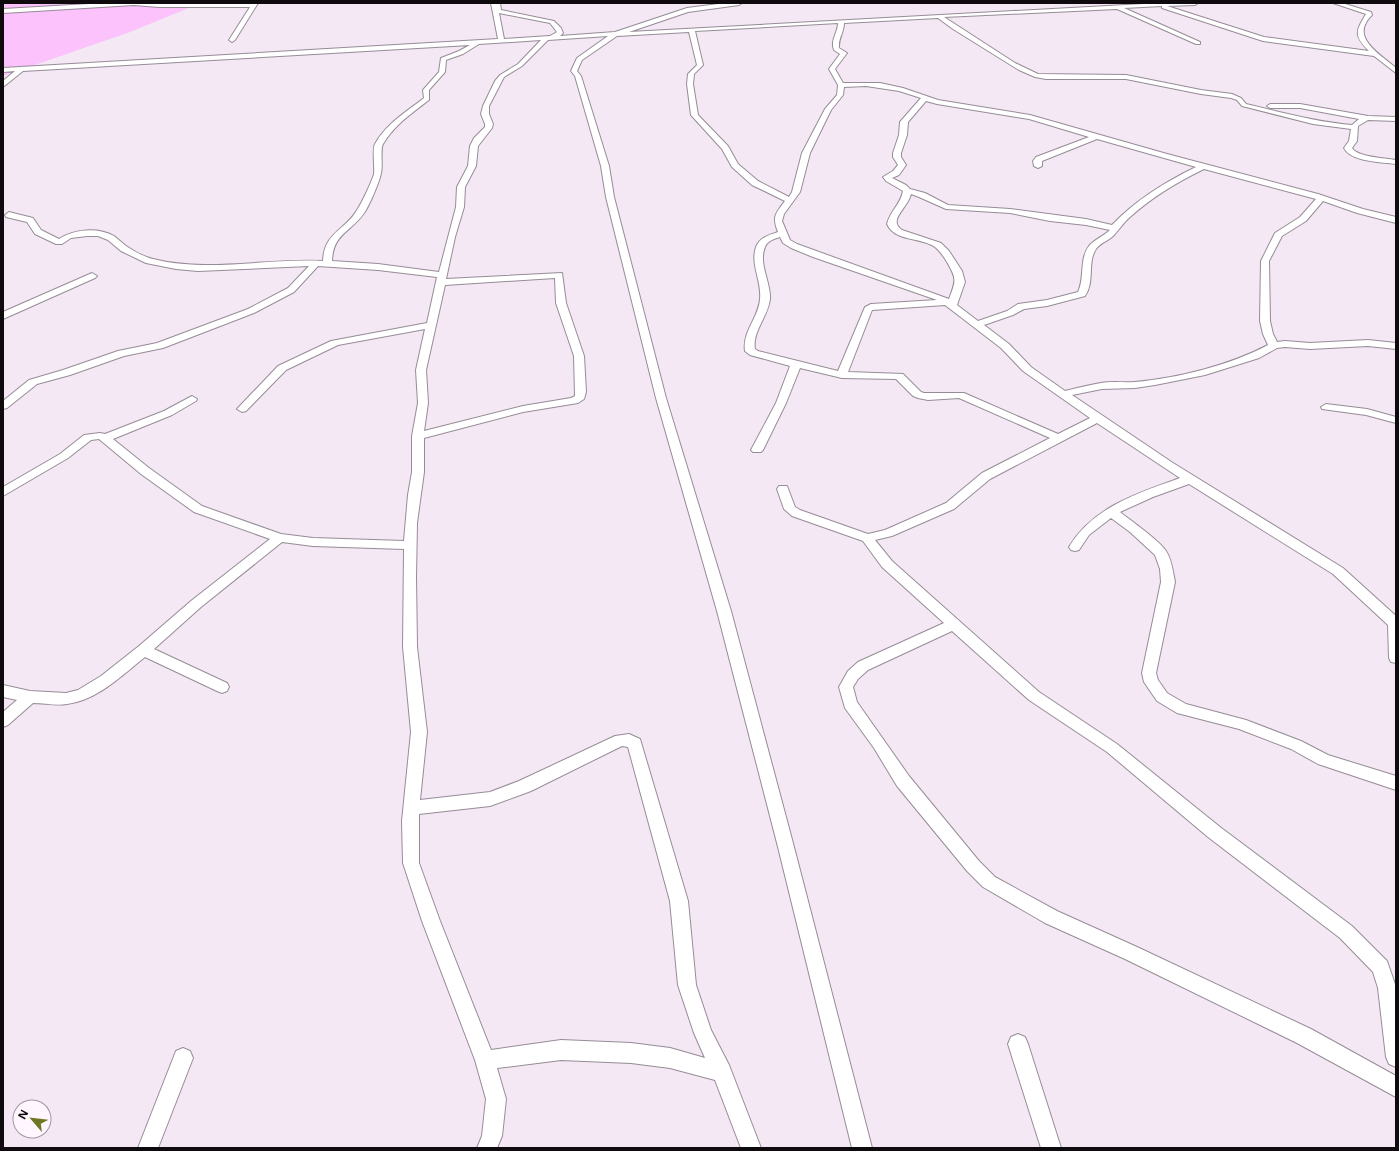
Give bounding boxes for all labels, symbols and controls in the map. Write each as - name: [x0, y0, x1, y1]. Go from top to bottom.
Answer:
- north arrow: [12, 1099, 52, 1139]
- text: N: [14, 1107, 31, 1122]

